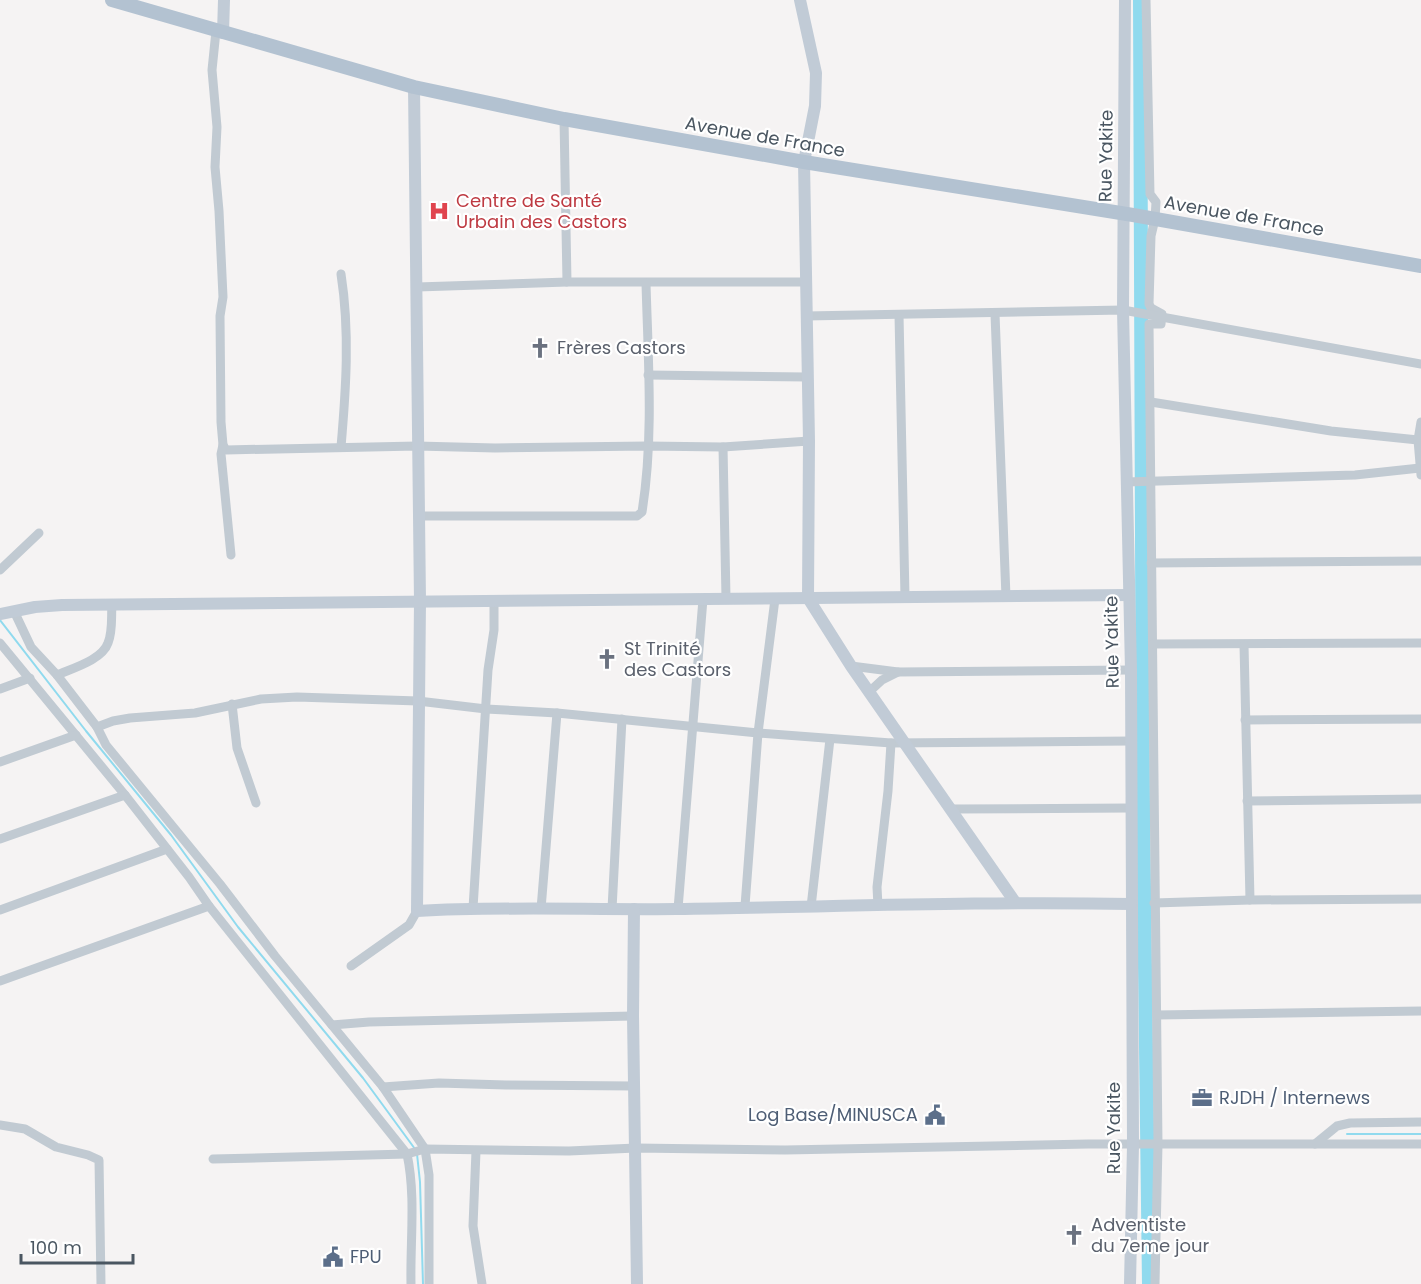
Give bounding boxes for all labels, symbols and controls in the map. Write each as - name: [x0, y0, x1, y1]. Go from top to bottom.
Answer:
- street label: Avenue de France: [683, 110, 847, 163]
- street label: Rue Yakite: [1092, 110, 1119, 202]
- place label: Centre de Santé Urbain des Castors: [456, 188, 627, 234]
- street label: Avenue de France: [1162, 189, 1326, 242]
- hospital icon: Centre de Santé Urbain des Castors: [427, 199, 451, 223]
- place label: Frères Castors: [557, 335, 686, 360]
- church icon: Frères Castors: [528, 336, 552, 360]
- street label: Rue Yakite: [1098, 596, 1125, 688]
- place label: St Trinité des Castors: [624, 636, 731, 682]
- church icon: St Trinité des Castors: [595, 647, 619, 671]
- street label: Rue Yakite: [1101, 1082, 1126, 1174]
- place label: RJDH / Internews: [1219, 1085, 1370, 1110]
- office icon: RJDH / Internews: [1190, 1086, 1214, 1110]
- place label: Log Base/MINUSCA: [748, 1102, 918, 1127]
- public building icon: Log Base/MINUSCA: [923, 1103, 947, 1127]
- place label: Adventiste du 7eme jour: [1091, 1212, 1209, 1258]
- church icon: Adventiste du 7eme jour: [1062, 1223, 1086, 1247]
- scale bar: [21, 1227, 134, 1265]
- text: 100 m: [30, 1235, 82, 1260]
- place label: FPU: [350, 1244, 382, 1269]
- public building icon: FPU: [321, 1245, 345, 1269]

